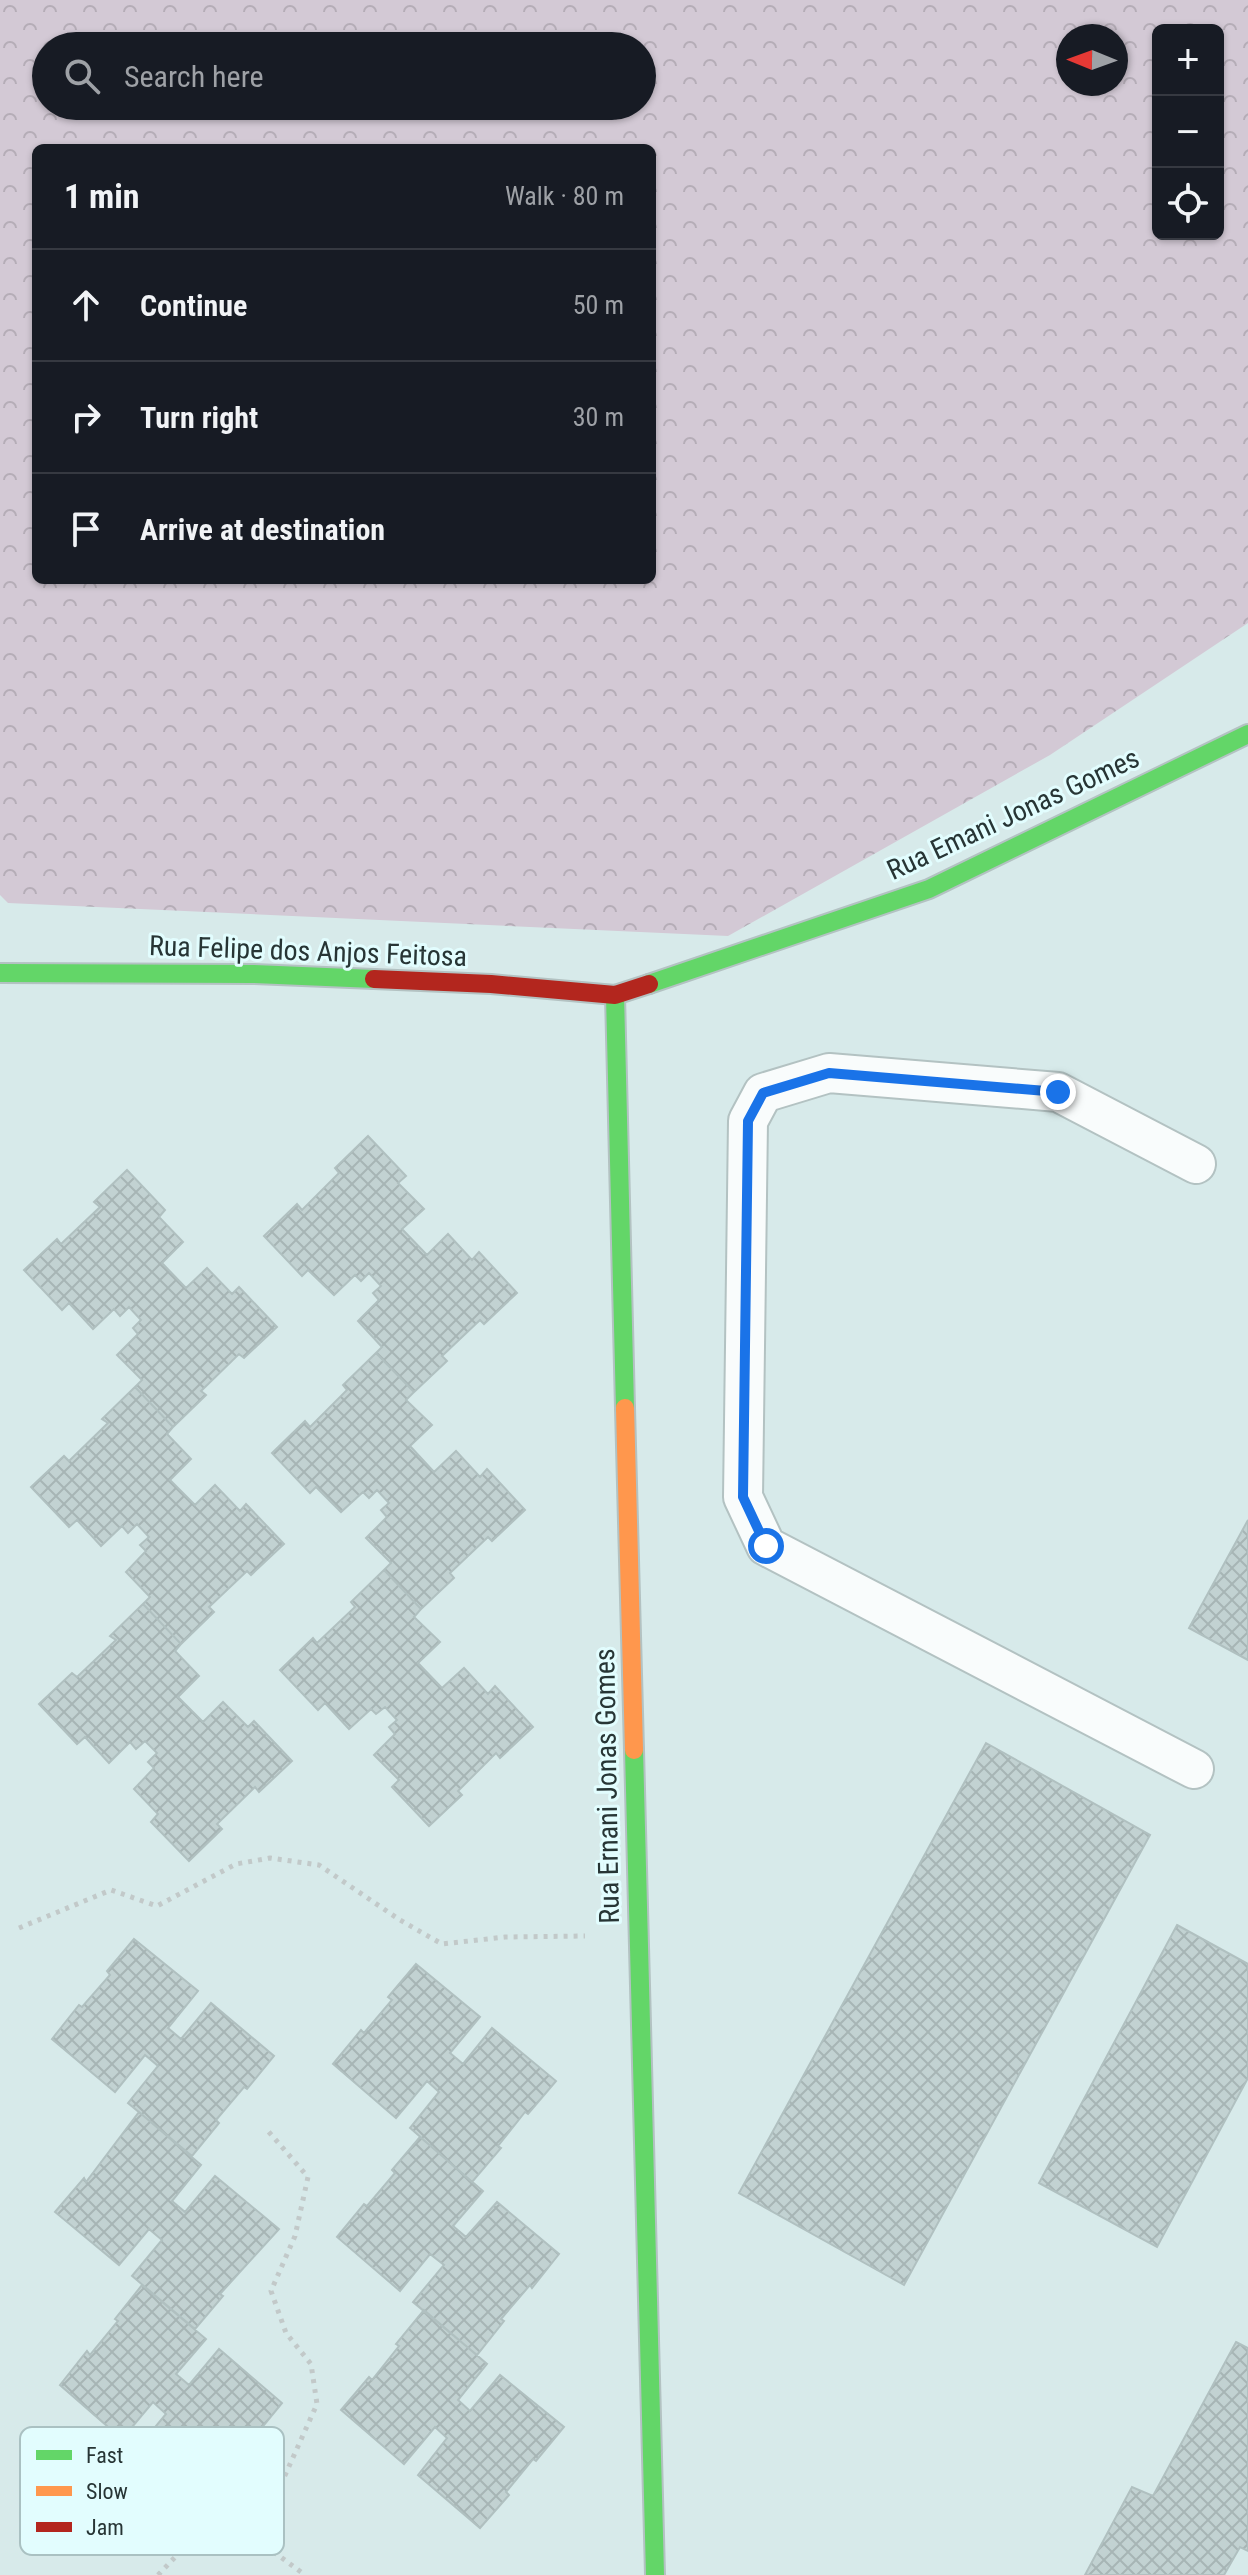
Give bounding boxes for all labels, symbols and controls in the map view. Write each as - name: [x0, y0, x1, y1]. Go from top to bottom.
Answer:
- north arrow: [1056, 24, 1128, 96]
- map controls: [1152, 24, 1224, 240]
- button: +: [1152, 24, 1224, 96]
- search box: [32, 32, 656, 120]
- icon: search: [60, 54, 104, 98]
- text: Search here: [124, 59, 264, 94]
- button: −: [1152, 96, 1224, 168]
- button: locate: [1152, 168, 1224, 240]
- text: 1 min: [64, 176, 140, 216]
- text: Walk · 80 m: [505, 181, 624, 211]
- icon: ahead: [64, 283, 108, 327]
- text: Continue: [140, 288, 247, 323]
- text: 50 m: [573, 290, 624, 320]
- icon: right: [64, 395, 108, 439]
- text: Turn right: [140, 400, 258, 435]
- text: 30 m: [573, 402, 624, 432]
- icon: arrive: [64, 507, 108, 551]
- text: Arrive at destination: [140, 512, 385, 547]
- street label: Rua Emani Jonas Gomes: [882, 741, 1144, 887]
- street label: Rua Felipe dos Anjos Feitosa: [148, 929, 468, 973]
- route end: [1040, 1074, 1076, 1110]
- route start: [748, 1528, 784, 1564]
- street label: Rua Ernani Jonas Gomes: [588, 1648, 626, 1924]
- legend: [20, 2427, 284, 2555]
- text: Fast: [86, 2443, 123, 2468]
- text: Slow: [86, 2479, 128, 2504]
- text: Jam: [86, 2515, 124, 2540]

